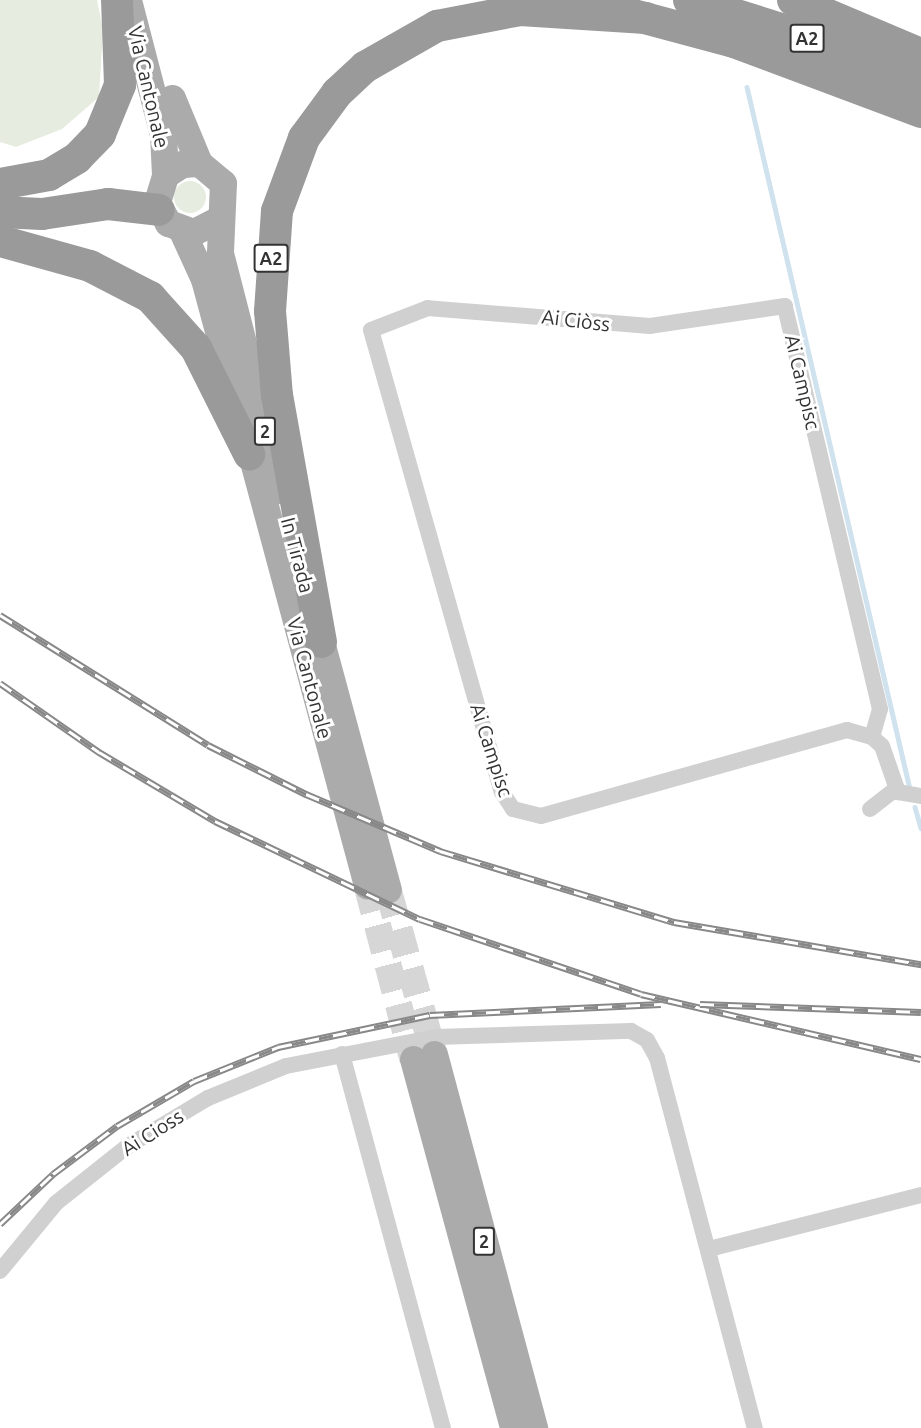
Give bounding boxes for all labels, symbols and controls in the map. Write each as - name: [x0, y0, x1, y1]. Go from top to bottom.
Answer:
- road number: A2: [789, 23, 825, 53]
- street label: Via Cantonale: [123, 24, 175, 150]
- road number: A2: [253, 243, 289, 273]
- street label: Ai Ciòss: [540, 304, 612, 336]
- street label: Ai Campisc: [780, 332, 826, 432]
- road number: 2: [253, 416, 277, 446]
- street label: In Tirada: [276, 515, 320, 595]
- street label: Via Cantonale: [282, 615, 338, 741]
- street label: Ai Campisc: [466, 700, 518, 800]
- street label: Ai Cioss: [117, 1104, 187, 1160]
- road number: 2: [472, 1226, 496, 1256]

